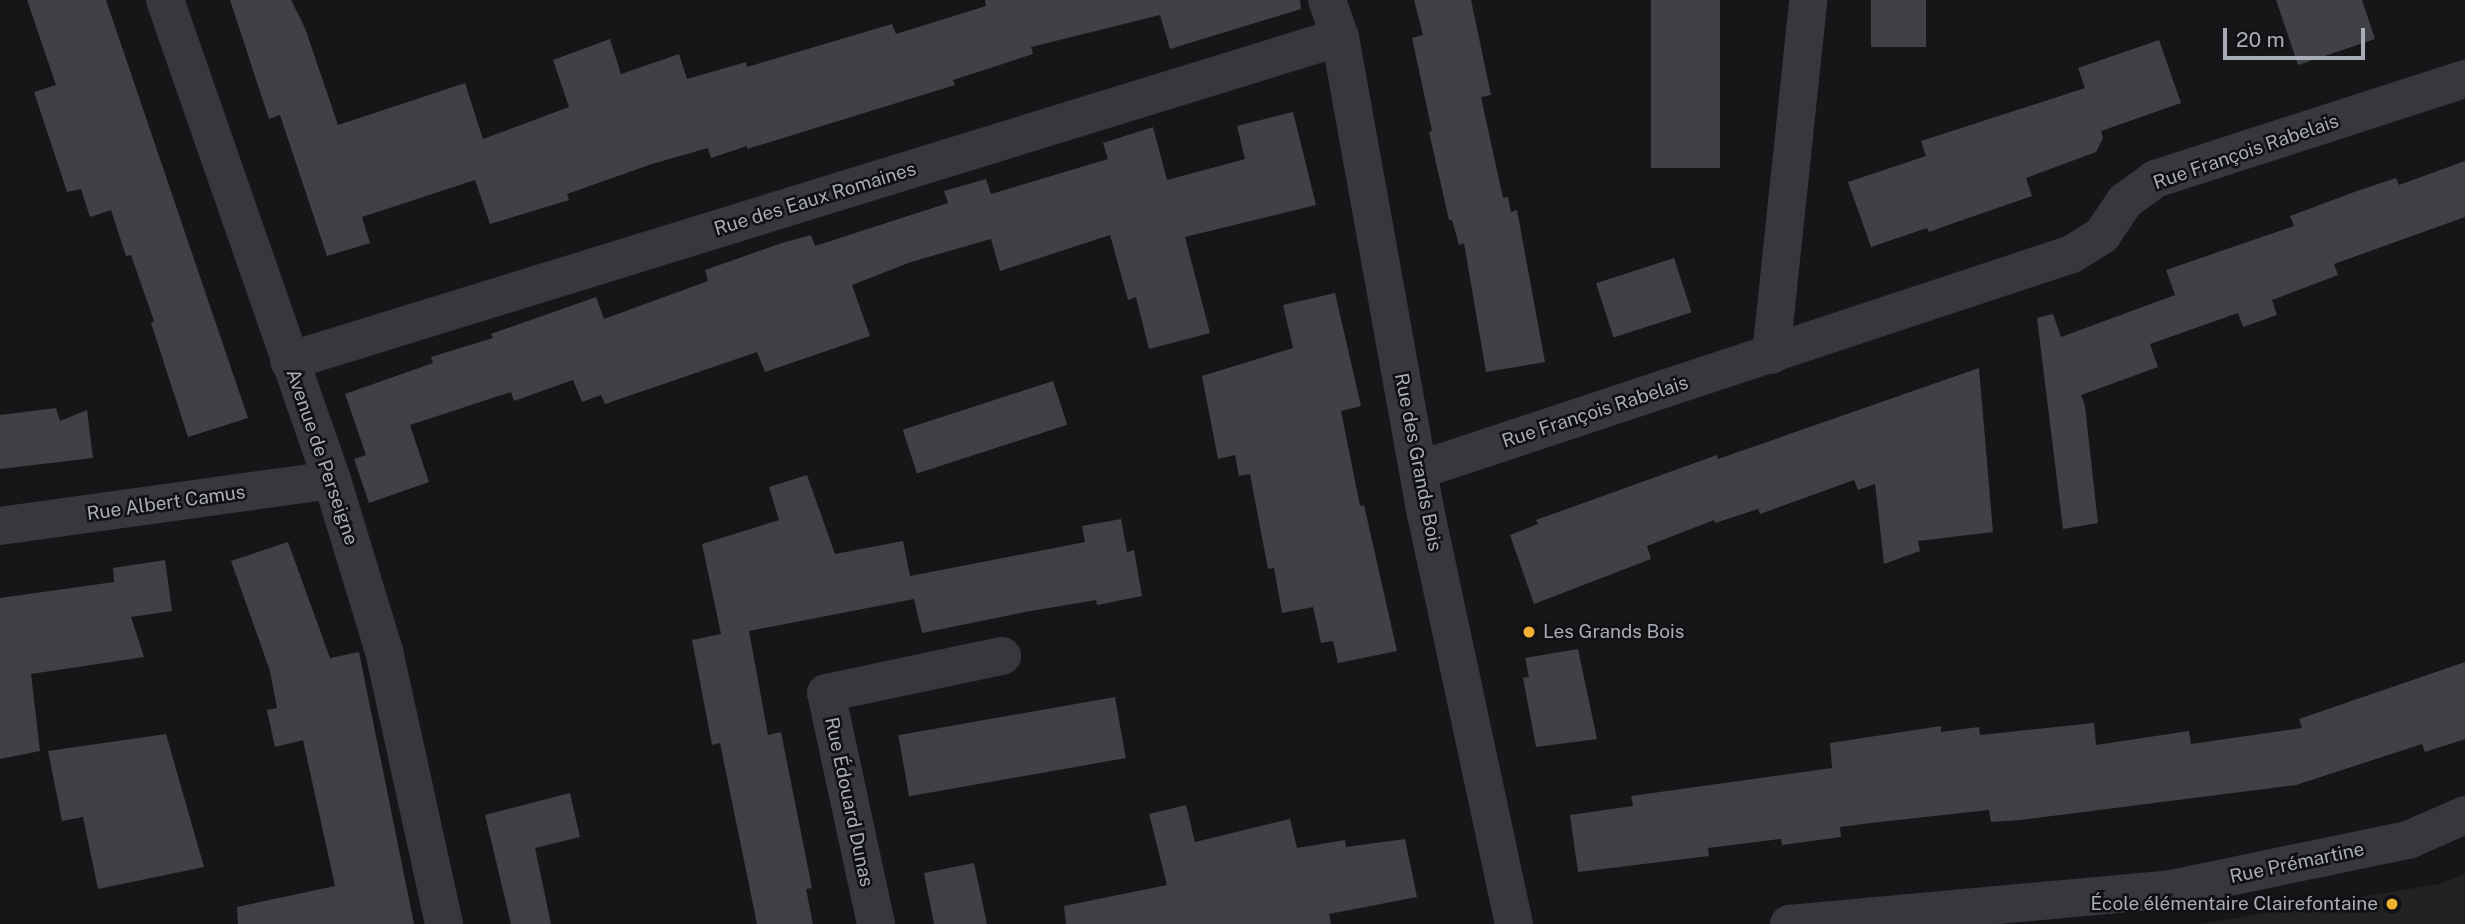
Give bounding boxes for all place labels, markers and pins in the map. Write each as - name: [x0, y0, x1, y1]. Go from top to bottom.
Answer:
- place label: Les Grands Bois: [1543, 621, 1684, 643]
- marker: Les Grands Bois: [1521, 624, 1537, 640]
- place label: École élémentaire Clairefontaine: [2090, 893, 2378, 915]
- marker: École élémentaire Clairefontaine: [2384, 896, 2400, 912]

